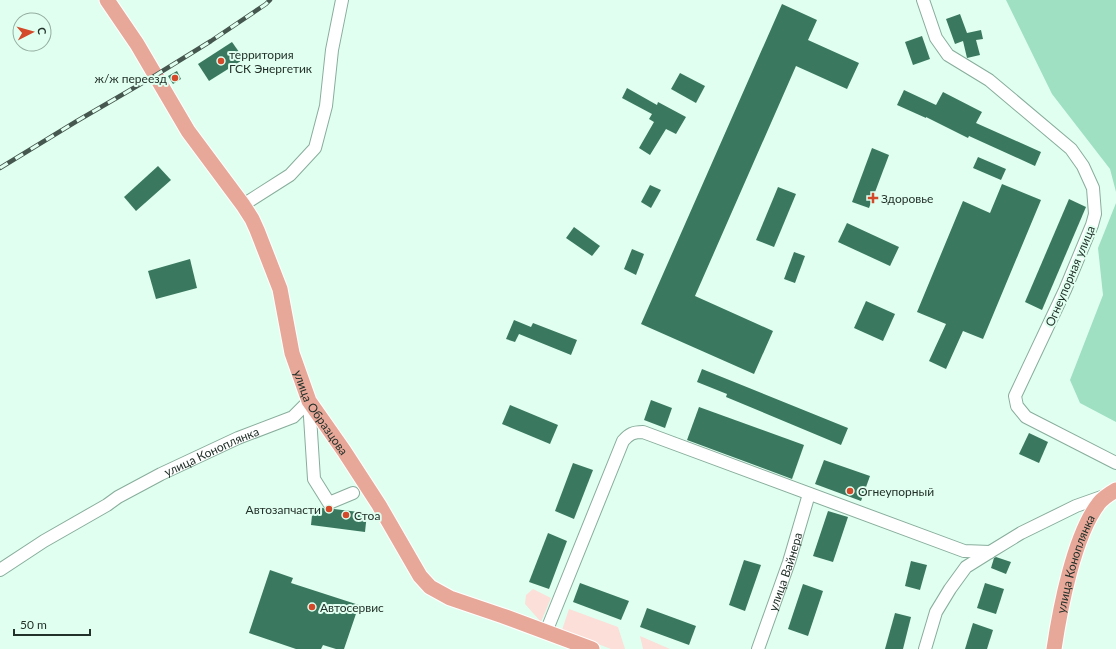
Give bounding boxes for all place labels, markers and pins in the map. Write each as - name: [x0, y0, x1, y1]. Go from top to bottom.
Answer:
- place label: территория ГСК Энергетик: [229, 47, 313, 76]
- marker: территория ГСК Энергетик: [216, 56, 226, 66]
- place label: ж/ж переезд: [95, 71, 168, 86]
- marker: ж/ж переезд: [170, 73, 180, 83]
- place label: Здоровье: [881, 191, 933, 206]
- marker: Здоровье: [868, 193, 878, 203]
- place label: Огнеупорный: [858, 484, 934, 499]
- marker: Огнеупорный: [845, 486, 855, 496]
- place label: Автозапчасти: [246, 502, 321, 517]
- marker: Автозапчасти: [324, 504, 334, 514]
- place label: Стоа: [354, 508, 380, 523]
- marker: Стоа: [341, 510, 351, 520]
- place label: Автосервис: [320, 600, 384, 615]
- marker: Автосервис: [307, 602, 317, 612]

